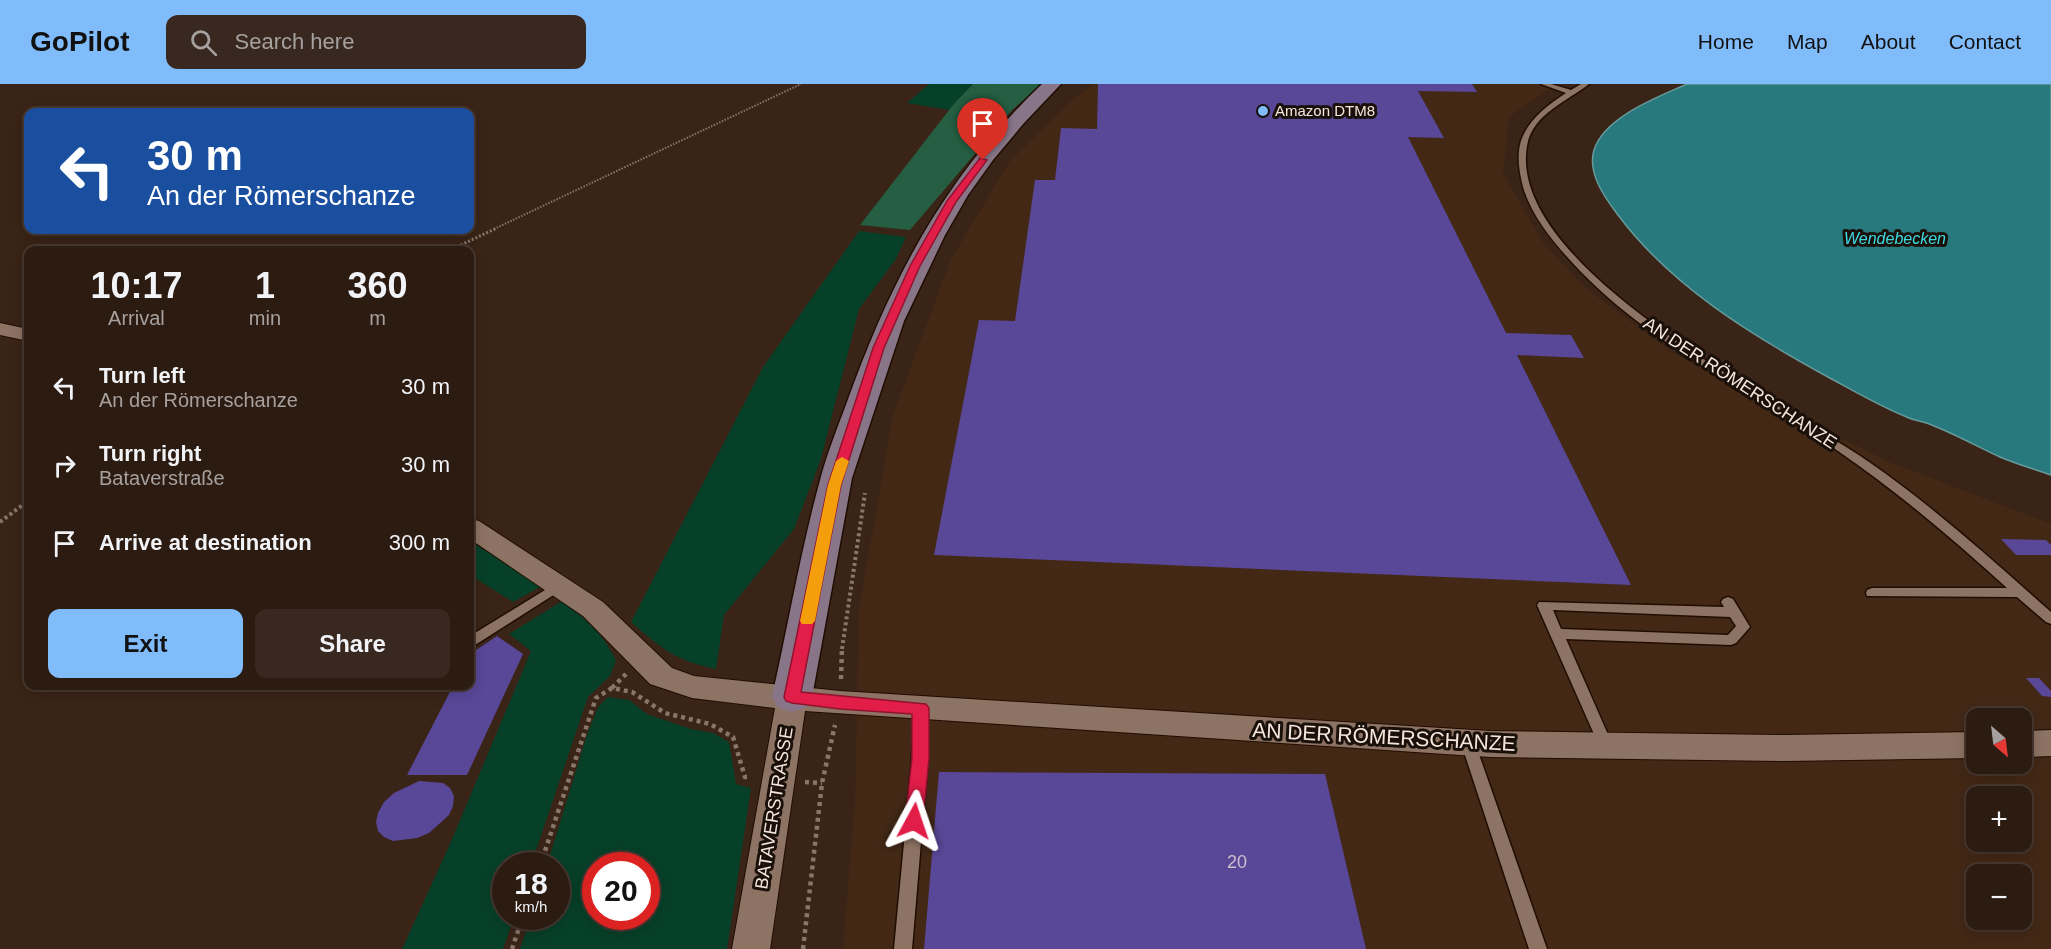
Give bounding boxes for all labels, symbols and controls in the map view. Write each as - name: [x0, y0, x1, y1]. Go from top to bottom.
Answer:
- search box: [166, 15, 586, 69]
- text: GoPilot: [30, 26, 130, 57]
- icon: search: [187, 26, 220, 59]
- text: Search here: [235, 29, 354, 54]
- text: Home: [1698, 30, 1754, 53]
- text: Map: [1787, 30, 1828, 53]
- text: About: [1861, 30, 1916, 53]
- text: Contact: [1949, 30, 2021, 53]
- pin: [957, 98, 1008, 160]
- place label: Amazon DTM8: [1275, 102, 1375, 119]
- marker: Amazon DTM8: [1256, 104, 1270, 118]
- icon: arrive: [966, 107, 999, 140]
- icon: left: [48, 132, 126, 210]
- text: 30 m: [147, 132, 243, 179]
- text: An der Römerschanze: [147, 181, 416, 211]
- water label: Wendebecken: [1844, 230, 1946, 247]
- text: 10:17: [90, 265, 182, 306]
- text: 1: [255, 265, 275, 306]
- text: 360: [347, 265, 408, 306]
- text: Arrival: [108, 307, 165, 329]
- text: min: [249, 307, 281, 329]
- text: m: [369, 307, 386, 329]
- street label: AN DER RÖMERSCHANZE: [1640, 313, 1840, 453]
- text: Turn left: [99, 363, 185, 388]
- icon: left: [48, 371, 81, 404]
- text: 30 m: [401, 374, 450, 399]
- text: An der Römerschanze: [99, 389, 298, 411]
- text: Turn right: [99, 441, 201, 466]
- icon: right: [48, 449, 81, 482]
- text: 30 m: [401, 452, 450, 477]
- text: Bataverstraße: [99, 467, 225, 489]
- icon: arrive: [48, 527, 81, 560]
- text: Arrive at destination: [99, 530, 312, 555]
- text: 300 m: [389, 530, 450, 555]
- button: Exit: [48, 609, 243, 678]
- button: Share: [255, 609, 450, 678]
- north arrow: [1966, 708, 2032, 774]
- map controls: [1966, 708, 2032, 930]
- street label: AN DER RÖMERSCHANZE: [1252, 718, 1516, 755]
- street label: BATAVERSTRASSE: [751, 725, 797, 891]
- button: +: [1966, 786, 2032, 852]
- position arrow: [882, 789, 946, 853]
- speed limit sign: 20: [582, 852, 660, 930]
- house number: 20: [1227, 852, 1247, 872]
- button: −: [1966, 864, 2032, 930]
- text: 18: [514, 867, 548, 900]
- text: km/h: [515, 898, 547, 915]

